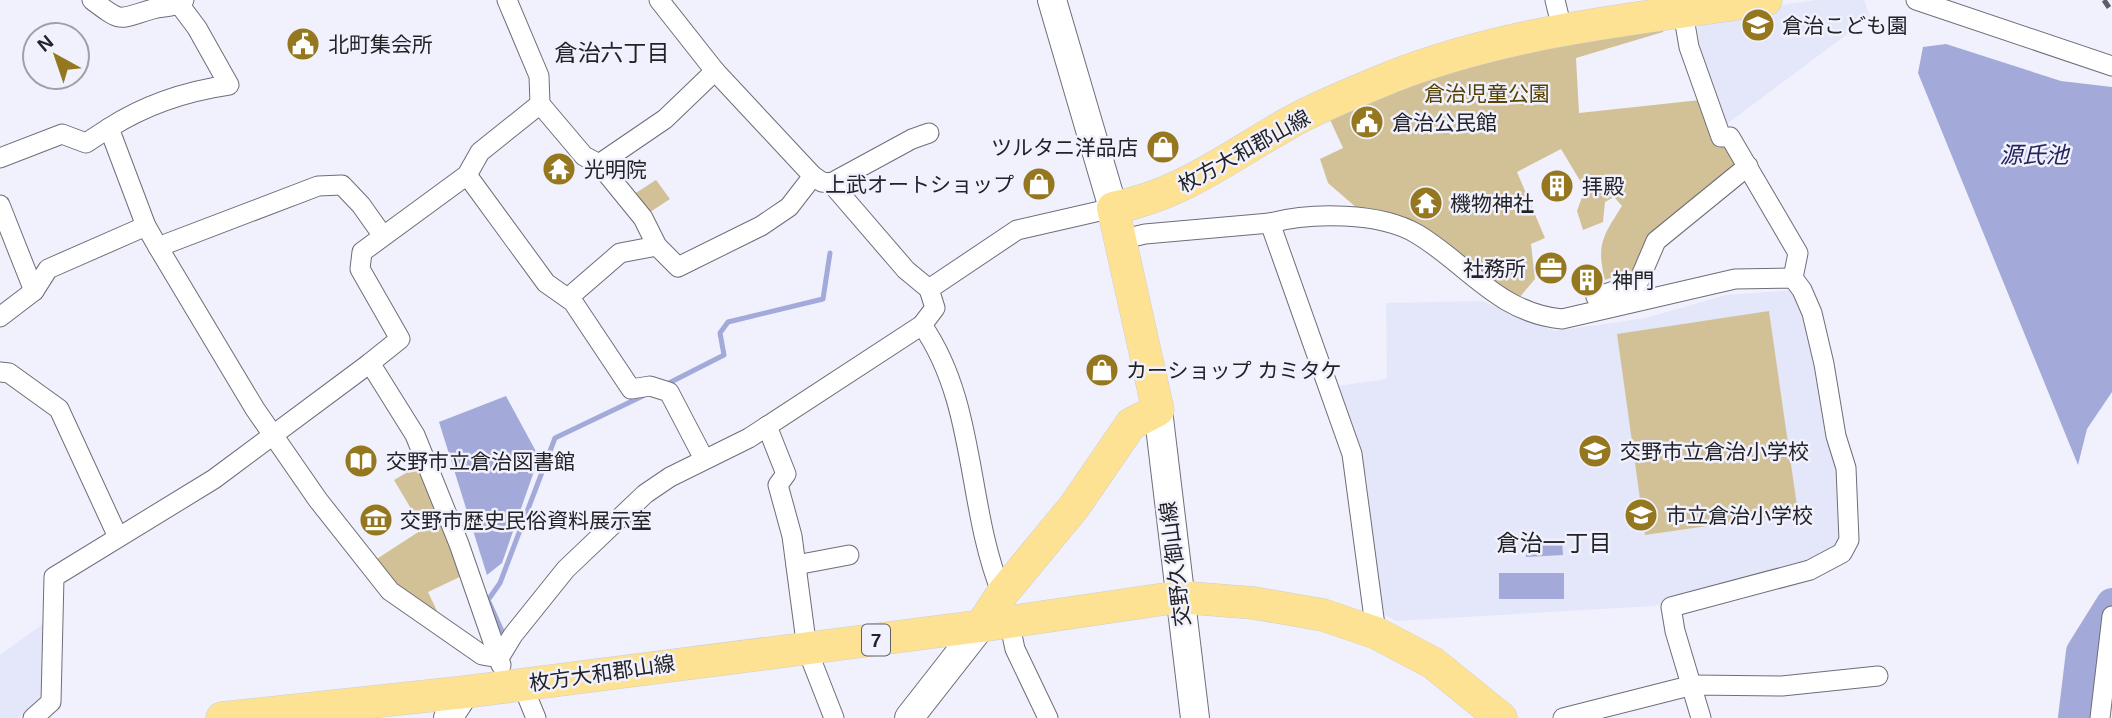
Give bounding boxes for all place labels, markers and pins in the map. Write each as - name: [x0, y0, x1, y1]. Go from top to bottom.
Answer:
- school or university icon: 倉治こども園: [1739, 6, 1777, 44]
- place label: 倉治こども園: [1782, 14, 1908, 37]
- public building icon: 北町集会所: [284, 25, 322, 63]
- place label: 北町集会所: [328, 33, 433, 56]
- public building icon: 倉治公民館: [1348, 103, 1386, 141]
- place label: 倉治公民館: [1392, 111, 1497, 134]
- shop icon: ツルタニ洋品店: [1144, 128, 1182, 166]
- place label: ツルタニ洋品店: [991, 136, 1138, 159]
- temple icon: 光明院: [540, 150, 578, 188]
- place label: 光明院: [584, 158, 647, 181]
- shop icon: 上武オートショップ: [1020, 165, 1058, 203]
- building icon: 拝殿: [1538, 167, 1576, 205]
- place label: 上武オートショップ: [825, 173, 1014, 196]
- place label: 拝殿: [1582, 175, 1624, 198]
- temple icon: 機物神社: [1407, 184, 1445, 222]
- place label: 機物神社: [1450, 192, 1534, 215]
- office icon: 社務所: [1532, 249, 1570, 287]
- place label: 社務所: [1463, 257, 1526, 280]
- building icon: 神門: [1568, 261, 1606, 299]
- place label: 神門: [1612, 269, 1654, 292]
- shop icon: カーショップ カミタケ: [1083, 351, 1121, 389]
- place label: カーショップ カミタケ: [1126, 359, 1341, 382]
- school or university icon: 交野市立倉治小学校: [1576, 432, 1614, 470]
- place label: 交野市立倉治小学校: [1620, 440, 1809, 463]
- library icon: 交野市立倉治図書館: [342, 442, 380, 480]
- place label: 交野市立倉治図書館: [386, 450, 575, 473]
- school or university icon: 市立倉治小学校: [1622, 496, 1660, 534]
- museum icon: 交野市歴史民俗資料展示室: [357, 501, 395, 539]
- place label: 市立倉治小学校: [1666, 504, 1813, 527]
- place label: 交野市歴史民俗資料展示室: [400, 509, 652, 532]

